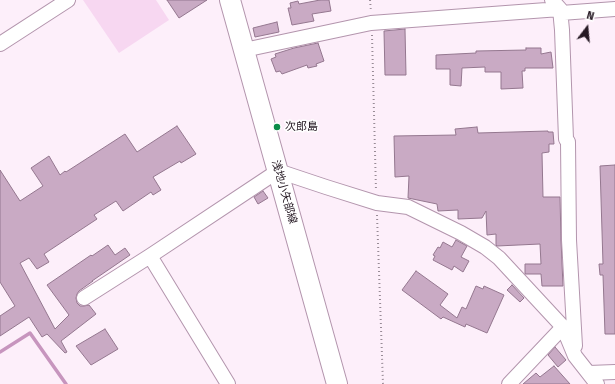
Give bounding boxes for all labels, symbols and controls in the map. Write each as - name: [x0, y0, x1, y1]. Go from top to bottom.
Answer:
- north arrow: [567, 8, 607, 48]
- text: N: [585, 9, 596, 23]
- place label: 次郎島: [285, 120, 318, 134]
- marker: 次郎島: [272, 122, 282, 132]
- street label: 浅地小矢部線: [269, 158, 299, 226]

